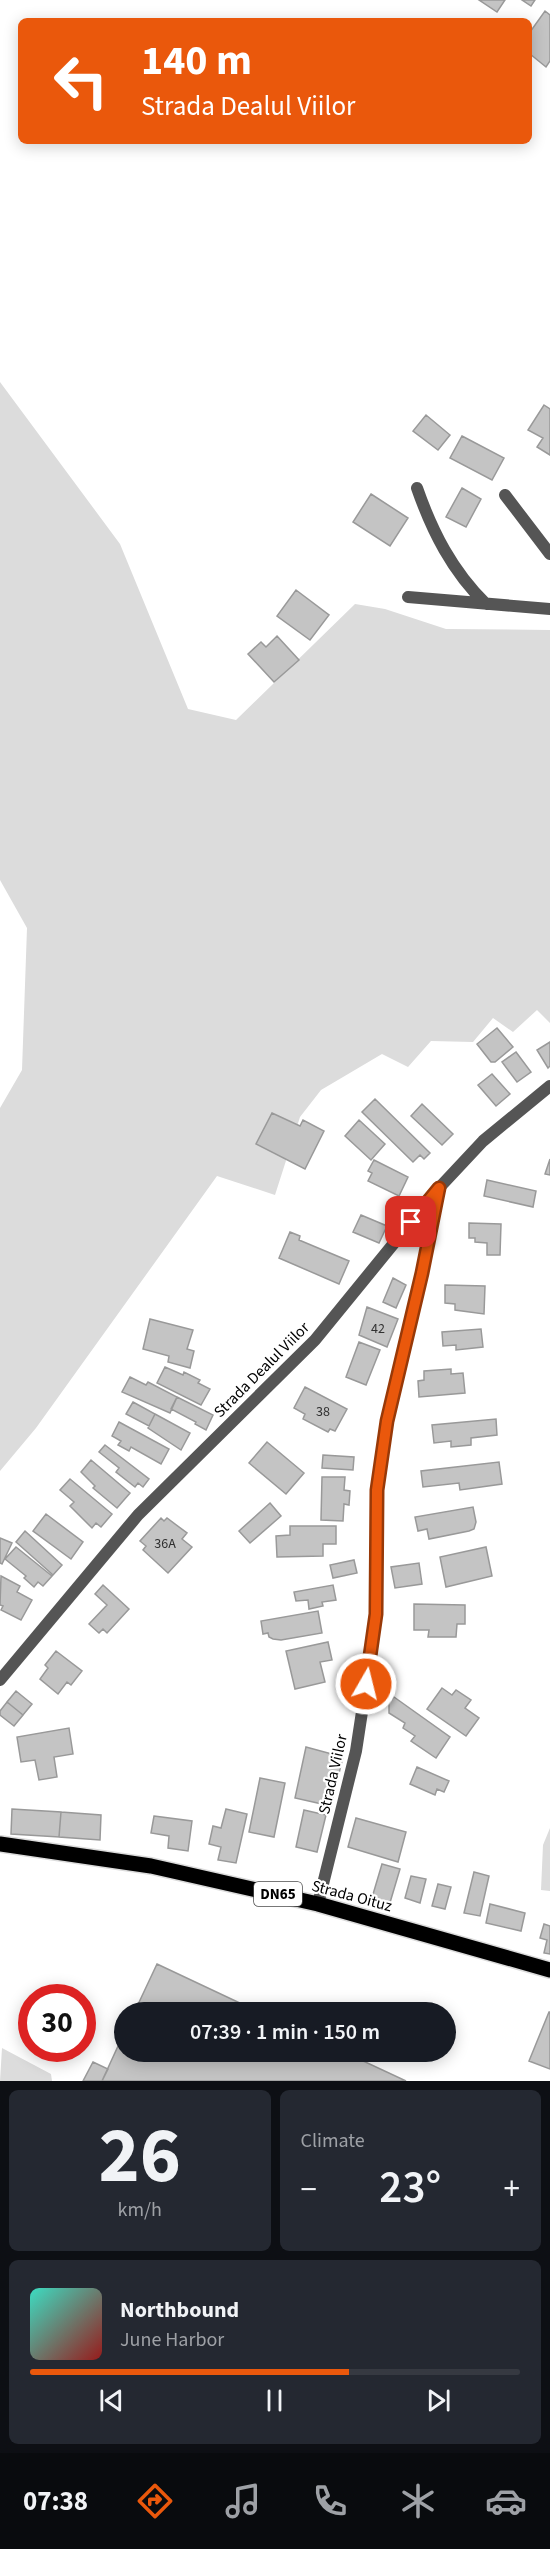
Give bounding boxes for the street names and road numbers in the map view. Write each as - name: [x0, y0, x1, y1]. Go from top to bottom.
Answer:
- street label: Strada Dealul Viilor: [209, 1317, 315, 1422]
- street label: Strada Viilor: [313, 1732, 353, 1816]
- street label: Strada Oituz: [309, 1875, 395, 1917]
- road number: DN65: [254, 1882, 302, 1906]

